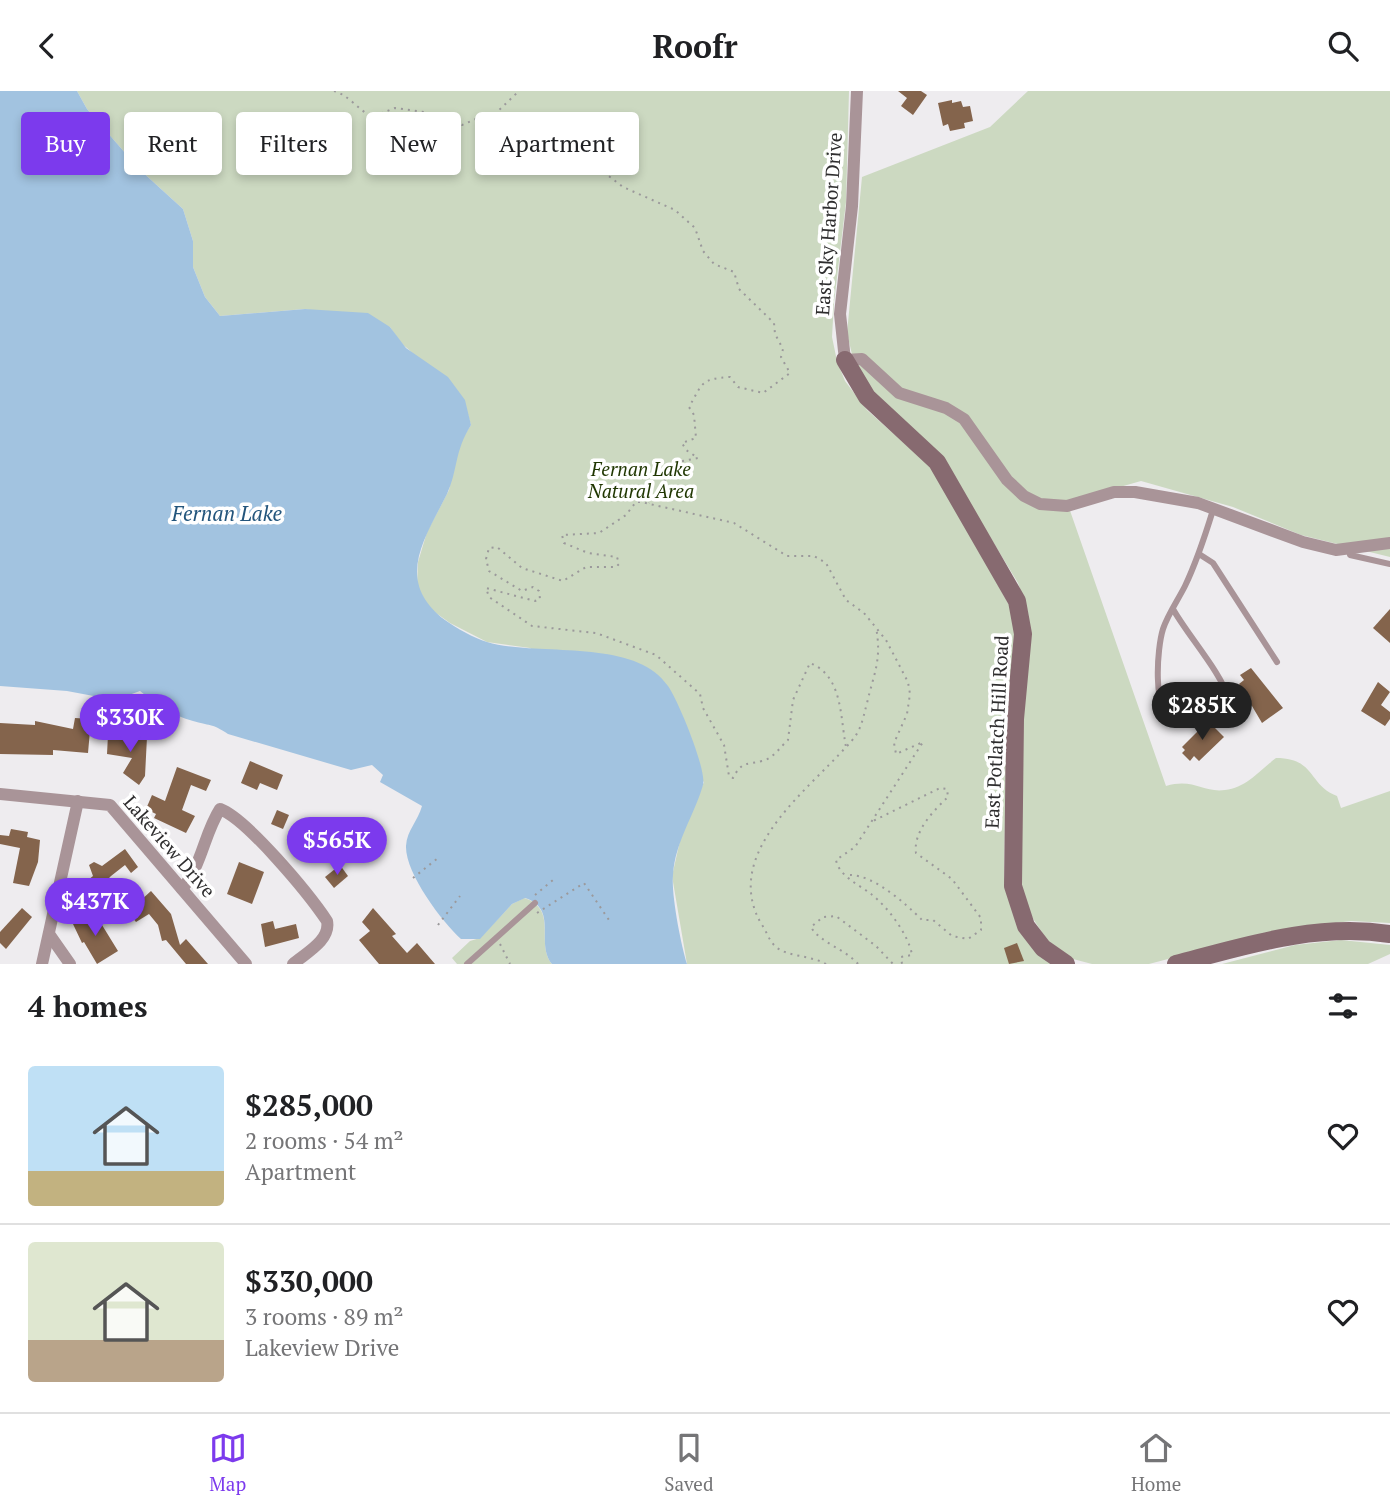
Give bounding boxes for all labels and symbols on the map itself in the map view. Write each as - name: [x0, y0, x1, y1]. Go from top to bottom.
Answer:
- street label: East Sky Harbor Drive: [809, 132, 847, 316]
- park label: Fernan Lake Natural Area: [587, 456, 694, 503]
- water label: Fernan Lake: [171, 499, 283, 527]
- street label: East Potlatch Hill Road: [978, 634, 1014, 829]
- pin: $285K: [1153, 683, 1251, 742]
- pin: $330K: [81, 695, 179, 754]
- street label: Lakeview Drive: [119, 790, 221, 902]
- pin: $565K: [288, 817, 386, 877]
- pin: $437K: [46, 879, 144, 938]

